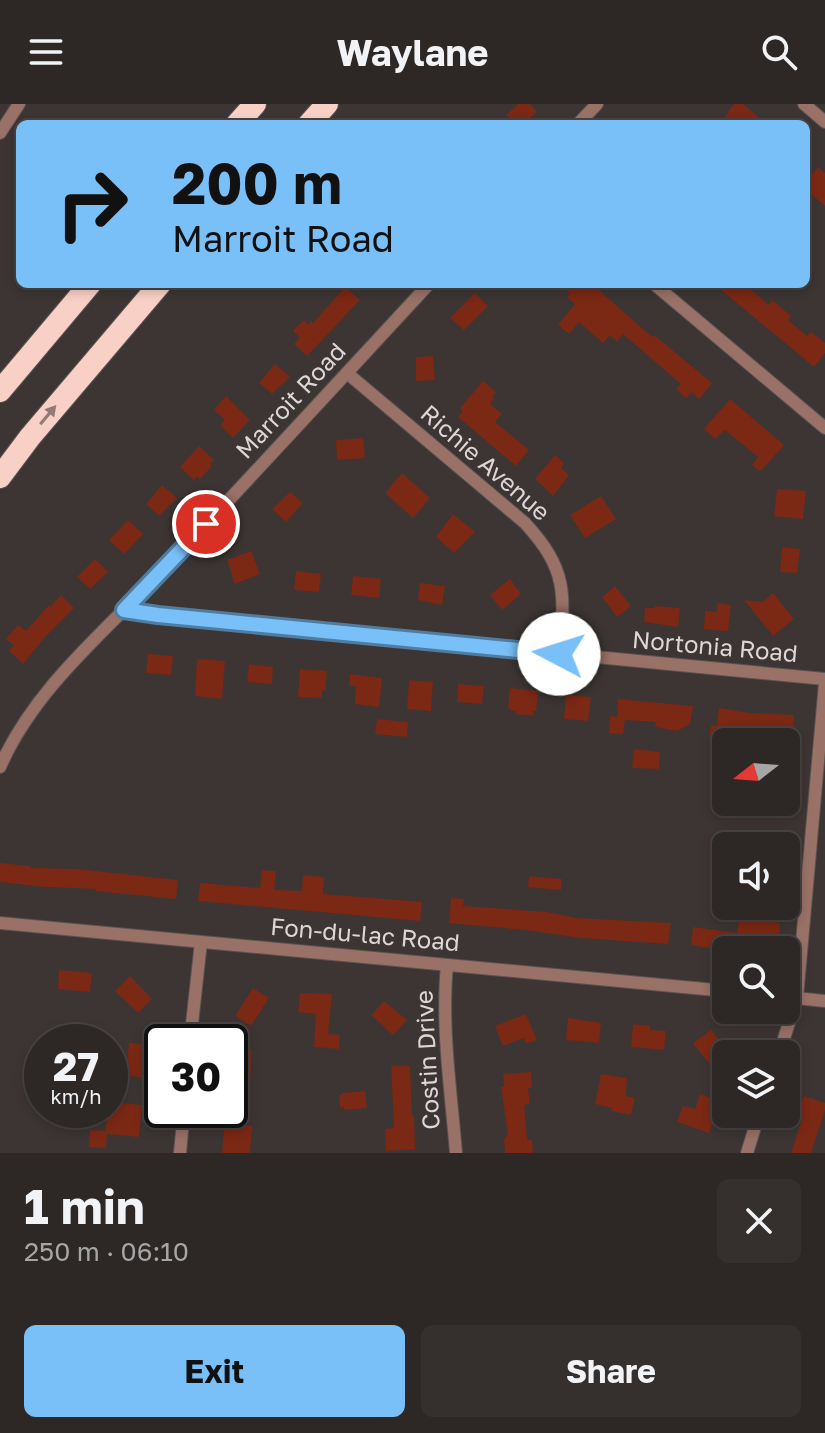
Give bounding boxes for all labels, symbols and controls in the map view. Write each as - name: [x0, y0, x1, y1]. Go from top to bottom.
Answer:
- icon: menu: [24, 30, 68, 74]
- icon: search: [757, 30, 801, 74]
- text: Waylane: [336, 31, 489, 74]
- text: 200 m: [172, 149, 342, 216]
- icon: right: [40, 152, 144, 256]
- text: Marroit Road: [172, 217, 394, 260]
- street label: Marroit Road: [229, 336, 351, 464]
- street label: Richie Avenue: [415, 398, 557, 526]
- one-way arrow: [39, 406, 56, 426]
- pin: [172, 490, 240, 558]
- icon: arrive: [184, 502, 228, 546]
- position arrow: [517, 612, 601, 696]
- street label: Nortonia Road: [631, 624, 799, 667]
- north arrow: [712, 728, 800, 816]
- map controls: [712, 728, 800, 1128]
- button: sound: [712, 832, 800, 920]
- street label: Fon-du-lac Road: [269, 911, 461, 956]
- button: search: [712, 936, 800, 1024]
- street label: Costin Drive: [408, 990, 445, 1131]
- speed limit sign: 30: [144, 1024, 248, 1128]
- button: layers: [712, 1040, 800, 1128]
- text: 27: [53, 1042, 99, 1090]
- text: km/h: [51, 1084, 101, 1108]
- text: 1 min: [24, 1177, 145, 1235]
- button: close: [717, 1179, 801, 1263]
- text: 250 m · 06:10: [24, 1236, 189, 1267]
- button: Exit: [24, 1325, 405, 1417]
- button: Share: [421, 1325, 801, 1417]

